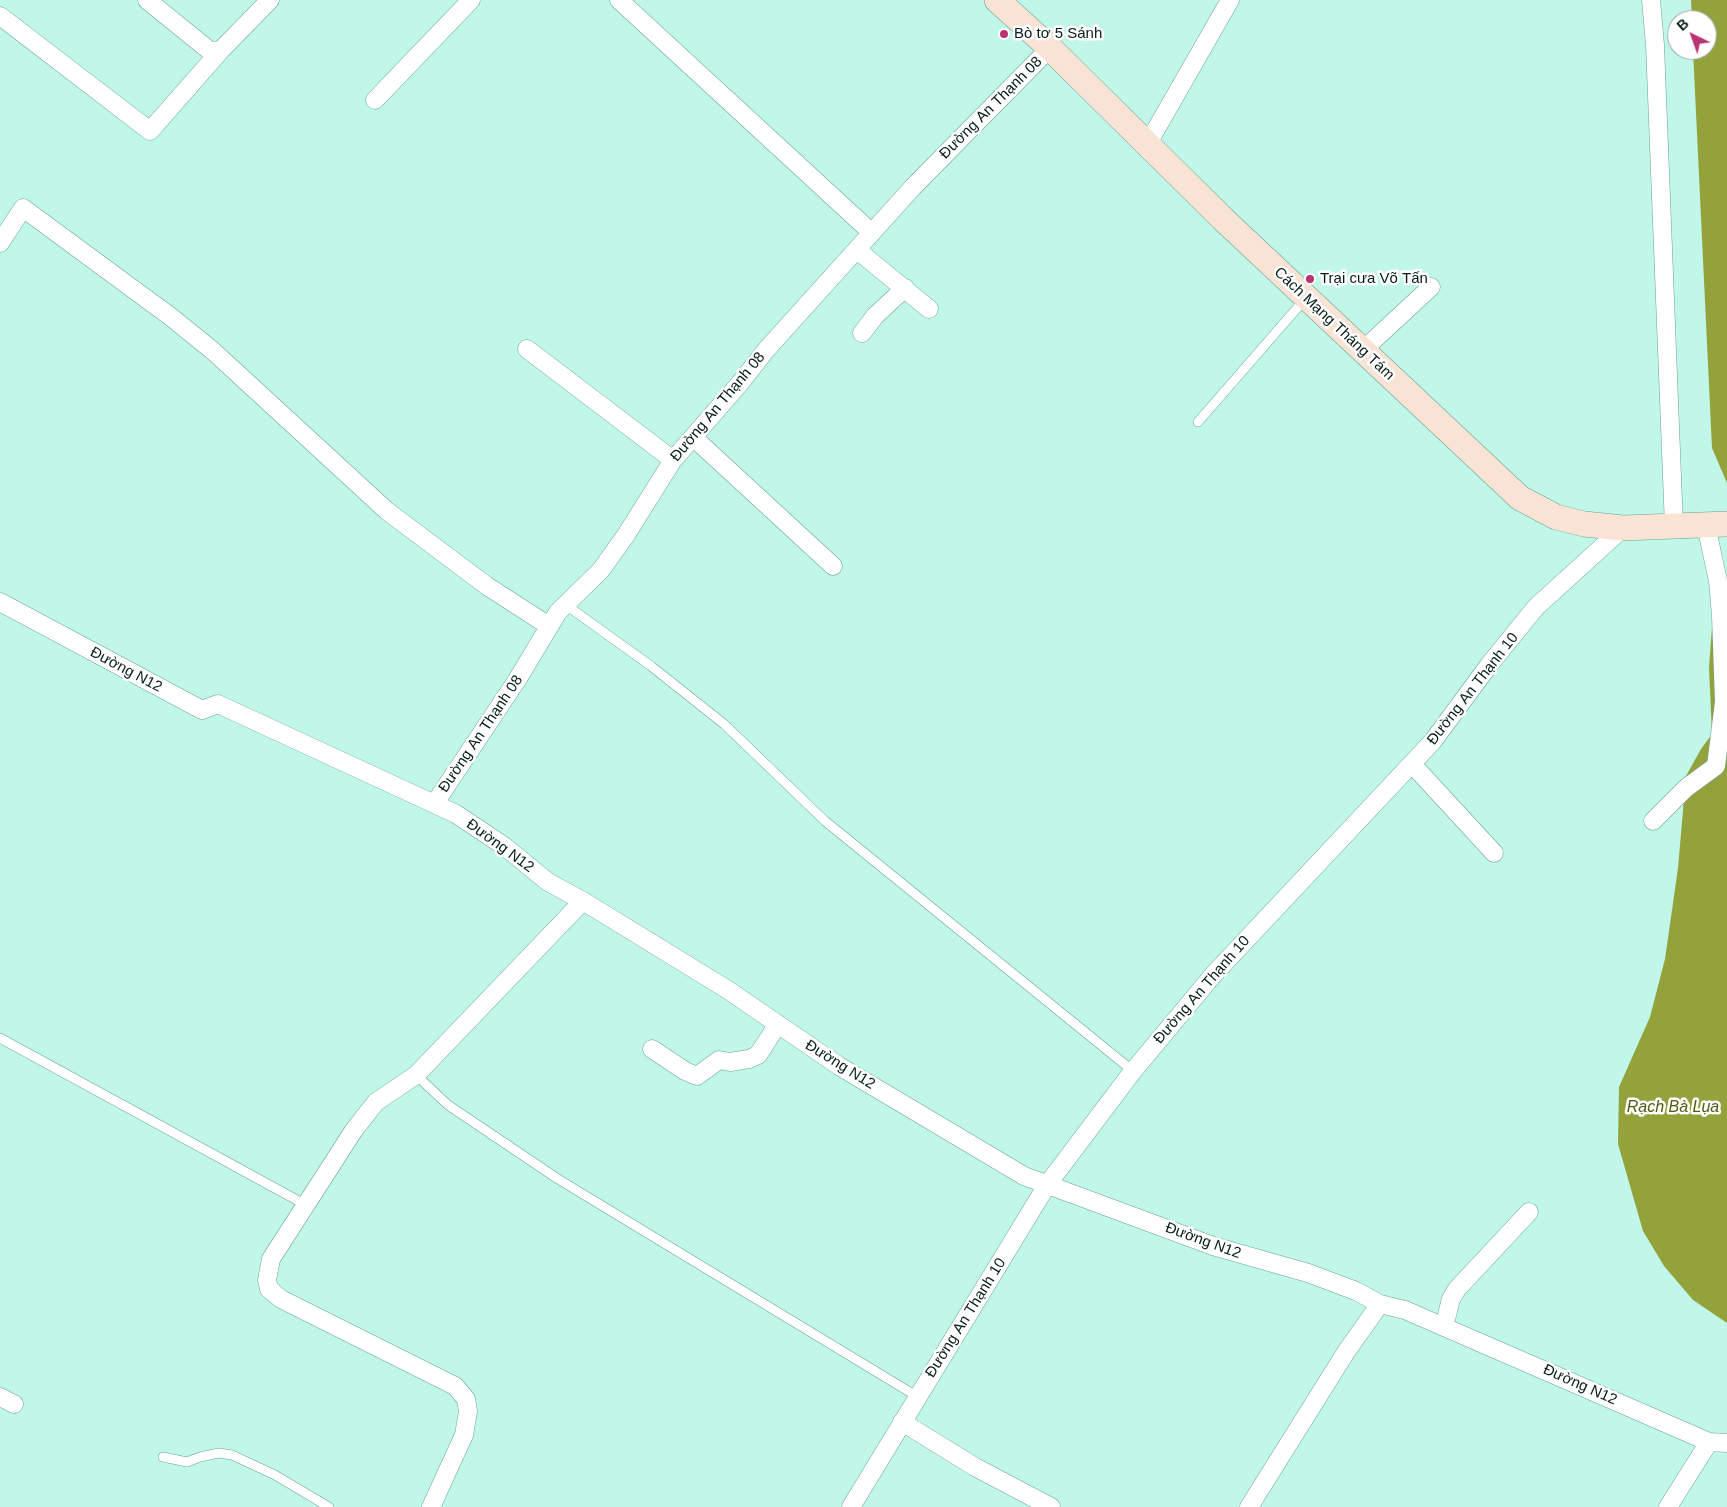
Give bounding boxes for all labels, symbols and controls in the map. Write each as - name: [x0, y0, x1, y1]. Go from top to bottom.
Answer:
- north arrow: [1667, 10, 1717, 60]
- text: B: [1674, 15, 1692, 34]
- place label: Bò tơ 5 Sánh: [1014, 25, 1102, 43]
- marker: Bò tơ 5 Sánh: [998, 28, 1010, 40]
- street label: Đường An Thạnh 08: [936, 53, 1046, 163]
- street label: Cách Mạng Tháng Tám: [1270, 264, 1398, 384]
- place label: Trại cưa Võ Tấn: [1320, 270, 1428, 288]
- marker: Trại cưa Võ Tấn: [1304, 273, 1316, 285]
- street label: Đường An Thạnh 08: [667, 349, 769, 465]
- street label: Đường An Thạnh 10: [1424, 629, 1522, 749]
- street label: Đường N12: [87, 643, 165, 697]
- street label: Đường An Thạnh 08: [435, 672, 527, 796]
- street label: Đường N12: [463, 815, 537, 877]
- street label: Đường An Thạnh 10: [1150, 932, 1254, 1048]
- street label: Đường N12: [802, 1036, 878, 1094]
- water label: Rạch Bà Lụa: [1627, 1098, 1719, 1118]
- street label: Đường N12: [1163, 1219, 1243, 1263]
- street label: Đường An Thạnh 10: [922, 1255, 1010, 1381]
- street label: Đường N12: [1540, 1361, 1620, 1409]

